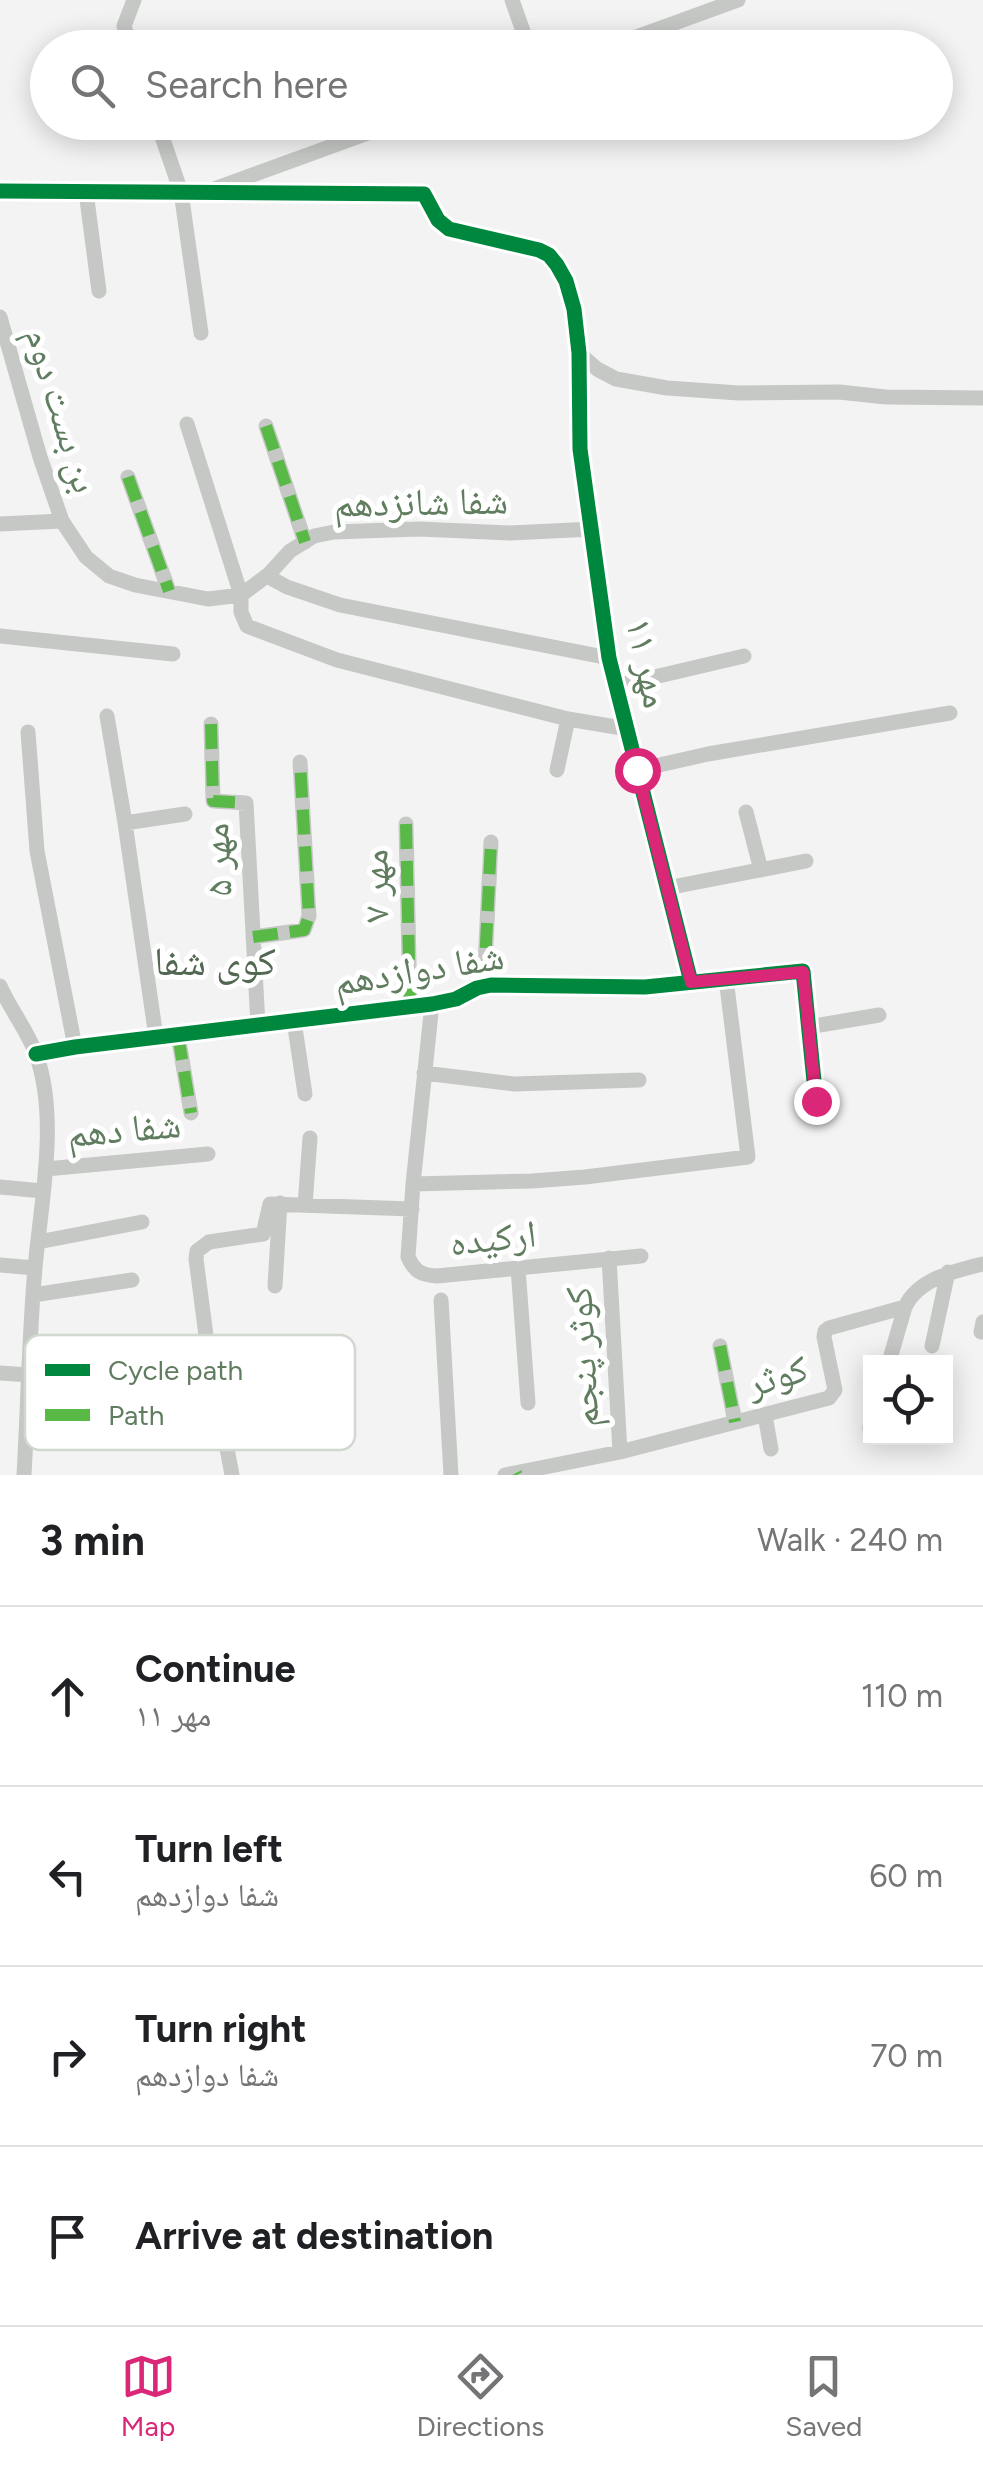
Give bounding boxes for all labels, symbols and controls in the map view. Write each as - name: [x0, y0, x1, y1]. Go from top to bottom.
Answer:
- search box: [30, 30, 953, 140]
- icon: search: [65, 58, 120, 113]
- text: Search here: [145, 62, 348, 108]
- street label: بن بست دوم: [13, 322, 109, 499]
- street label: شفا شانزدهم: [333, 477, 509, 529]
- street label: مهر ۱۱: [616, 614, 680, 712]
- route start: [615, 748, 661, 794]
- street label: مهر ۵: [192, 822, 242, 898]
- street label: مهر ۷: [351, 849, 399, 923]
- street label: شفا دوازدهم: [331, 933, 507, 1007]
- district label: کوی شفا: [154, 937, 276, 985]
- route end: [794, 1079, 840, 1125]
- street label: شفا دهم: [65, 1101, 183, 1159]
- street label: ارکیده: [447, 1211, 539, 1265]
- street label: کوثر پنجم: [555, 1285, 611, 1429]
- legend: [25, 1335, 355, 1450]
- street label: کوثر: [740, 1345, 814, 1407]
- text: Cycle path: [108, 1353, 243, 1387]
- map controls: [863, 1355, 953, 1445]
- button: locate: [863, 1355, 953, 1445]
- text: Path: [108, 1398, 164, 1432]
- text: 3 min: [40, 1515, 145, 1566]
- text: Walk · 240 m: [757, 1521, 943, 1559]
- text: Continue: [135, 1646, 296, 1692]
- icon: ahead: [40, 1669, 95, 1724]
- text: 110 m: [861, 1677, 943, 1715]
- text: مهر ۱۱: [135, 1696, 211, 1734]
- text: Turn left: [135, 1826, 283, 1872]
- icon: left: [40, 1849, 95, 1904]
- text: 60 m: [869, 1857, 943, 1895]
- text: شفا دوازدهم: [135, 1876, 279, 1914]
- text: Turn right: [135, 2006, 307, 2052]
- icon: right: [40, 2029, 95, 2084]
- text: 70 m: [870, 2037, 943, 2075]
- text: شفا دوازدهم: [135, 2056, 279, 2094]
- icon: arrive: [40, 2209, 95, 2264]
- text: Arrive at destination: [135, 2213, 493, 2259]
- tab: Map: [121, 2349, 176, 2443]
- tab: Directions: [417, 2349, 544, 2443]
- tab: Saved: [785, 2349, 862, 2443]

